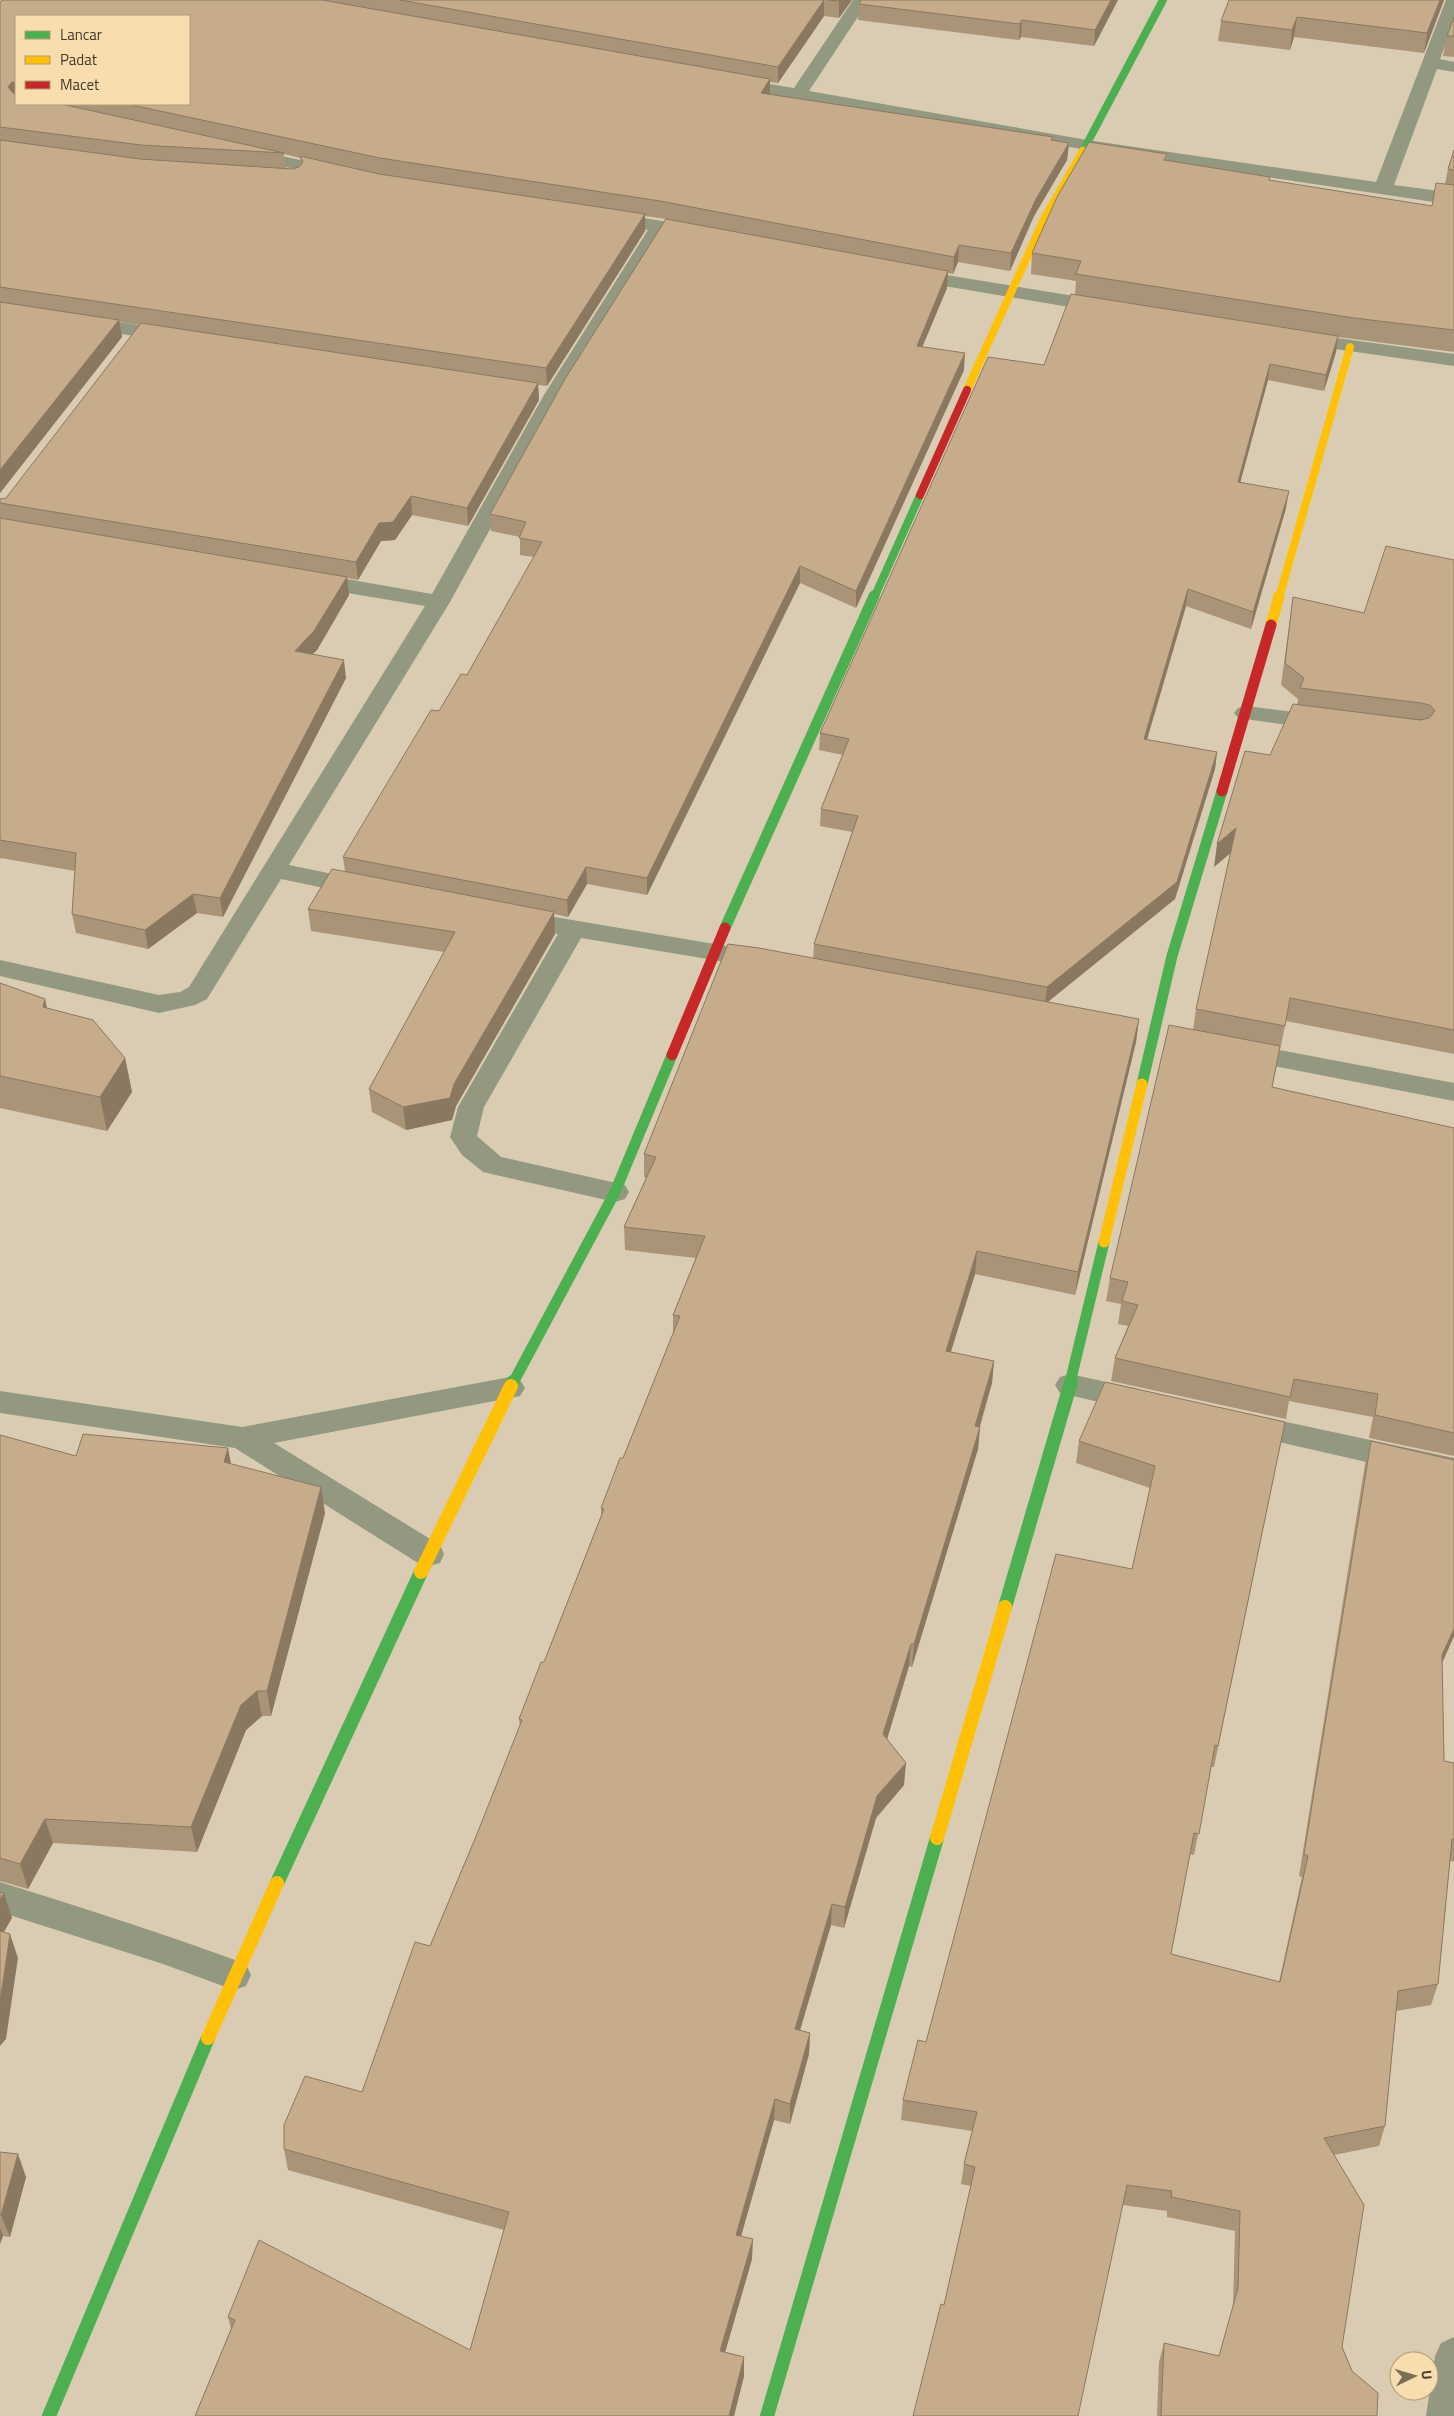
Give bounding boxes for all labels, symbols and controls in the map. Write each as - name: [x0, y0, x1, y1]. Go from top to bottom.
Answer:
- legend: [15, 15, 190, 105]
- text: Lancar: [60, 23, 102, 46]
- text: Padat: [60, 48, 98, 71]
- text: Macet: [60, 73, 100, 96]
- north arrow: [1389, 2351, 1439, 2401]
- text: U: [1417, 2369, 1438, 2380]

